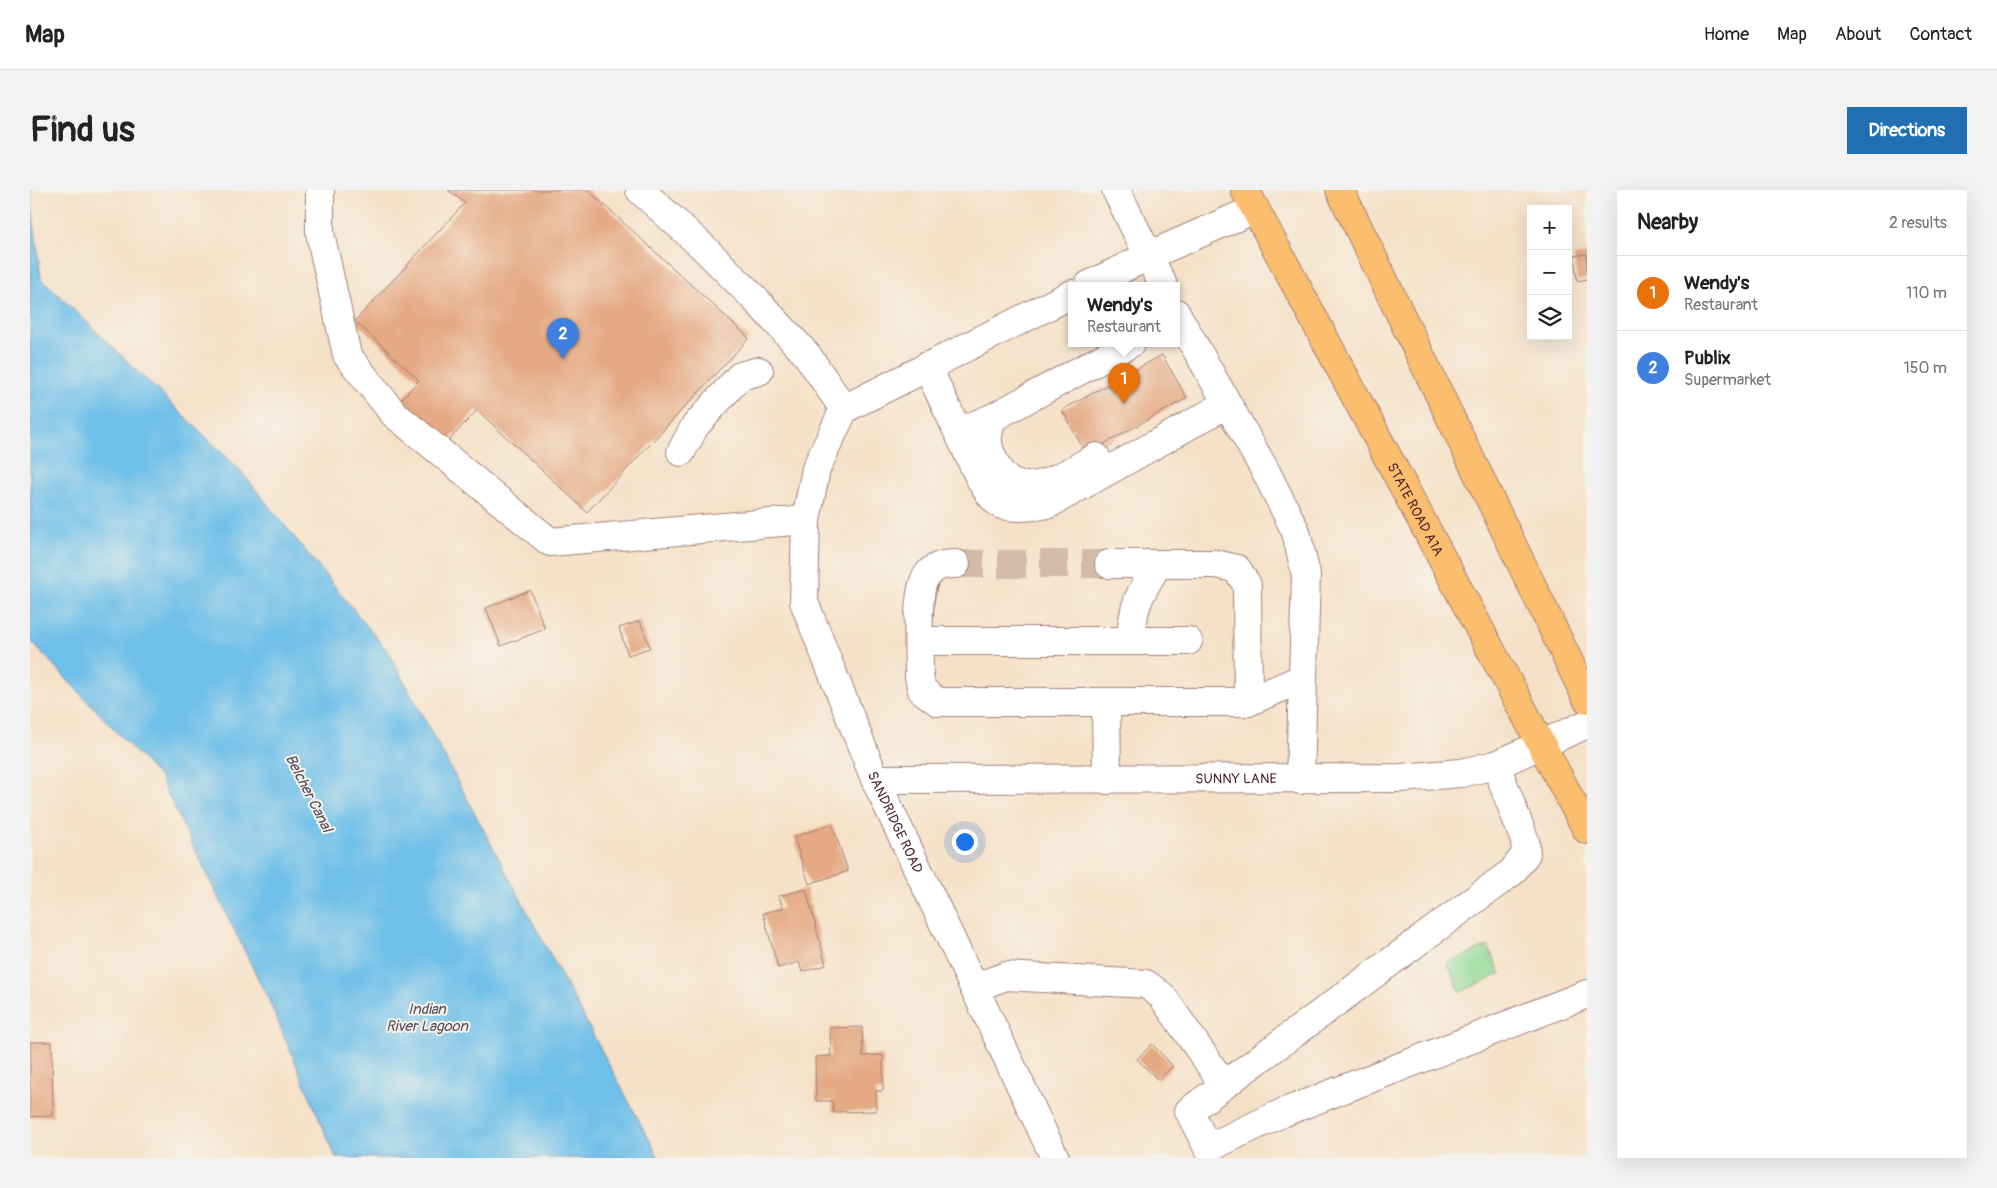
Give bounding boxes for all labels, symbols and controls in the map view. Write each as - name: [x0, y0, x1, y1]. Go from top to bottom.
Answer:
- text: Map: [25, 20, 65, 49]
- text: Home: [1704, 23, 1749, 46]
- text: Map: [1777, 23, 1807, 46]
- text: About: [1835, 23, 1881, 46]
- text: Contact: [1909, 23, 1972, 46]
- button: Directions: [1847, 107, 1967, 154]
- text: Find us: [30, 108, 135, 152]
- map controls: [1527, 205, 1572, 340]
- button: +: [1527, 205, 1572, 250]
- text: Nearby: [1637, 209, 1698, 236]
- text: 2 results: [1889, 213, 1947, 233]
- button: −: [1527, 250, 1572, 295]
- text: Wendy's: [1684, 271, 1749, 295]
- popup: [1068, 282, 1180, 347]
- text: 1: [1650, 283, 1656, 303]
- text: 110 m: [1906, 283, 1947, 303]
- text: Wendy's: [1087, 293, 1152, 317]
- button: layers: [1527, 295, 1572, 340]
- text: Restaurant: [1684, 295, 1758, 315]
- text: Restaurant: [1087, 317, 1161, 337]
- pin: 2: [547, 318, 579, 359]
- text: Publix: [1684, 346, 1731, 370]
- text: 2: [1649, 358, 1657, 378]
- text: 150 m: [1903, 358, 1947, 378]
- pin: 1: [1108, 363, 1140, 404]
- text: Supermarket: [1684, 370, 1771, 390]
- street label: STATE ROAD A1A: [1383, 460, 1447, 559]
- water label: Belcher Canal: [281, 751, 337, 837]
- street label: SANDRIDGE ROAD: [864, 769, 927, 876]
- street label: SUNNY LANE: [1195, 770, 1277, 787]
- your location: [952, 829, 978, 855]
- water label: Indian River Lagoon: [386, 1000, 470, 1036]

